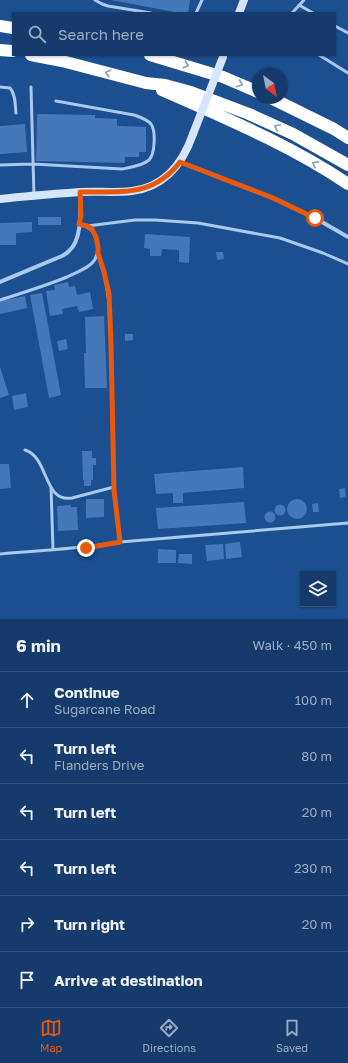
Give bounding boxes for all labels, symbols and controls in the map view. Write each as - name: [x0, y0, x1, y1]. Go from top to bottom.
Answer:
- search box: [12, 12, 336, 56]
- icon: search: [26, 23, 48, 45]
- text: Search here: [58, 25, 144, 43]
- one-way arrow: [183, 61, 190, 69]
- north arrow: [252, 68, 288, 104]
- one-way arrow: [105, 69, 112, 78]
- one-way arrow: [237, 80, 244, 88]
- one-way arrow: [273, 123, 280, 131]
- one-way arrow: [312, 161, 319, 168]
- route start: [306, 209, 324, 227]
- route end: [77, 539, 95, 557]
- map controls: [300, 571, 336, 607]
- button: layers: [300, 571, 336, 607]
- text: 6 min: [16, 635, 61, 656]
- text: Walk · 450 m: [253, 637, 332, 653]
- text: Continue: [54, 683, 120, 701]
- icon: ahead: [16, 689, 38, 711]
- text: 100 m: [295, 692, 332, 708]
- text: Sugarcane Road: [54, 701, 156, 717]
- text: Turn left: [54, 739, 116, 757]
- icon: left: [16, 745, 38, 767]
- text: 80 m: [301, 748, 332, 764]
- text: Flanders Drive: [54, 757, 144, 773]
- icon: left: [16, 801, 38, 823]
- text: Turn left: [54, 803, 116, 821]
- text: 20 m: [302, 804, 332, 820]
- icon: left: [16, 857, 38, 879]
- text: Turn left: [54, 859, 116, 877]
- text: 230 m: [294, 860, 332, 876]
- icon: right: [16, 913, 38, 935]
- text: Turn right: [54, 915, 125, 933]
- text: 20 m: [302, 916, 332, 932]
- icon: arrive: [16, 969, 38, 991]
- text: Arrive at destination: [54, 971, 203, 989]
- tab: Map: [40, 1017, 62, 1054]
- tab: Directions: [142, 1017, 196, 1054]
- tab: Saved: [276, 1017, 308, 1054]

